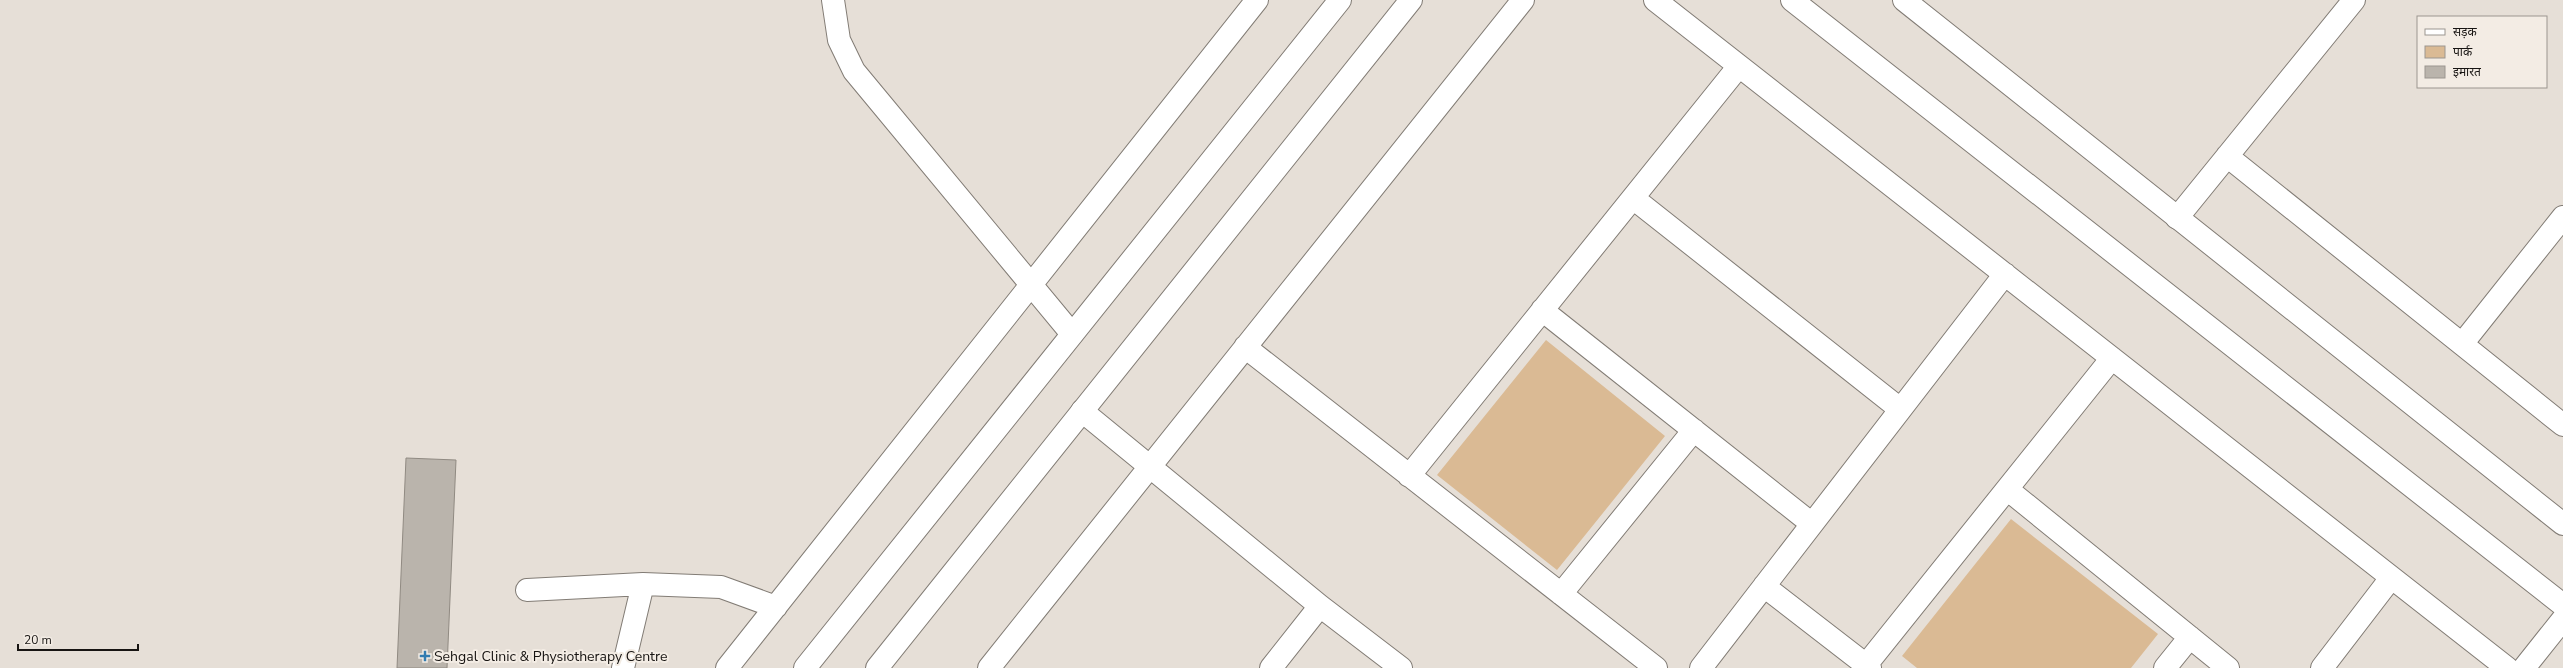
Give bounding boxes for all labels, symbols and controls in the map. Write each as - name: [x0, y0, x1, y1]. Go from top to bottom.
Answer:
- legend: [2417, 16, 2547, 88]
- text: सड़क: [2453, 24, 2478, 40]
- text: पार्क: [2453, 44, 2473, 60]
- text: इमारत: [2453, 64, 2482, 80]
- scale bar: [18, 626, 138, 652]
- text: 20 m: [24, 632, 52, 648]
- place label: Sehgal Clinic & Physiotherapy Centre: [434, 647, 667, 666]
- marker: Sehgal Clinic & Physiotherapy Centre: [419, 650, 431, 662]

